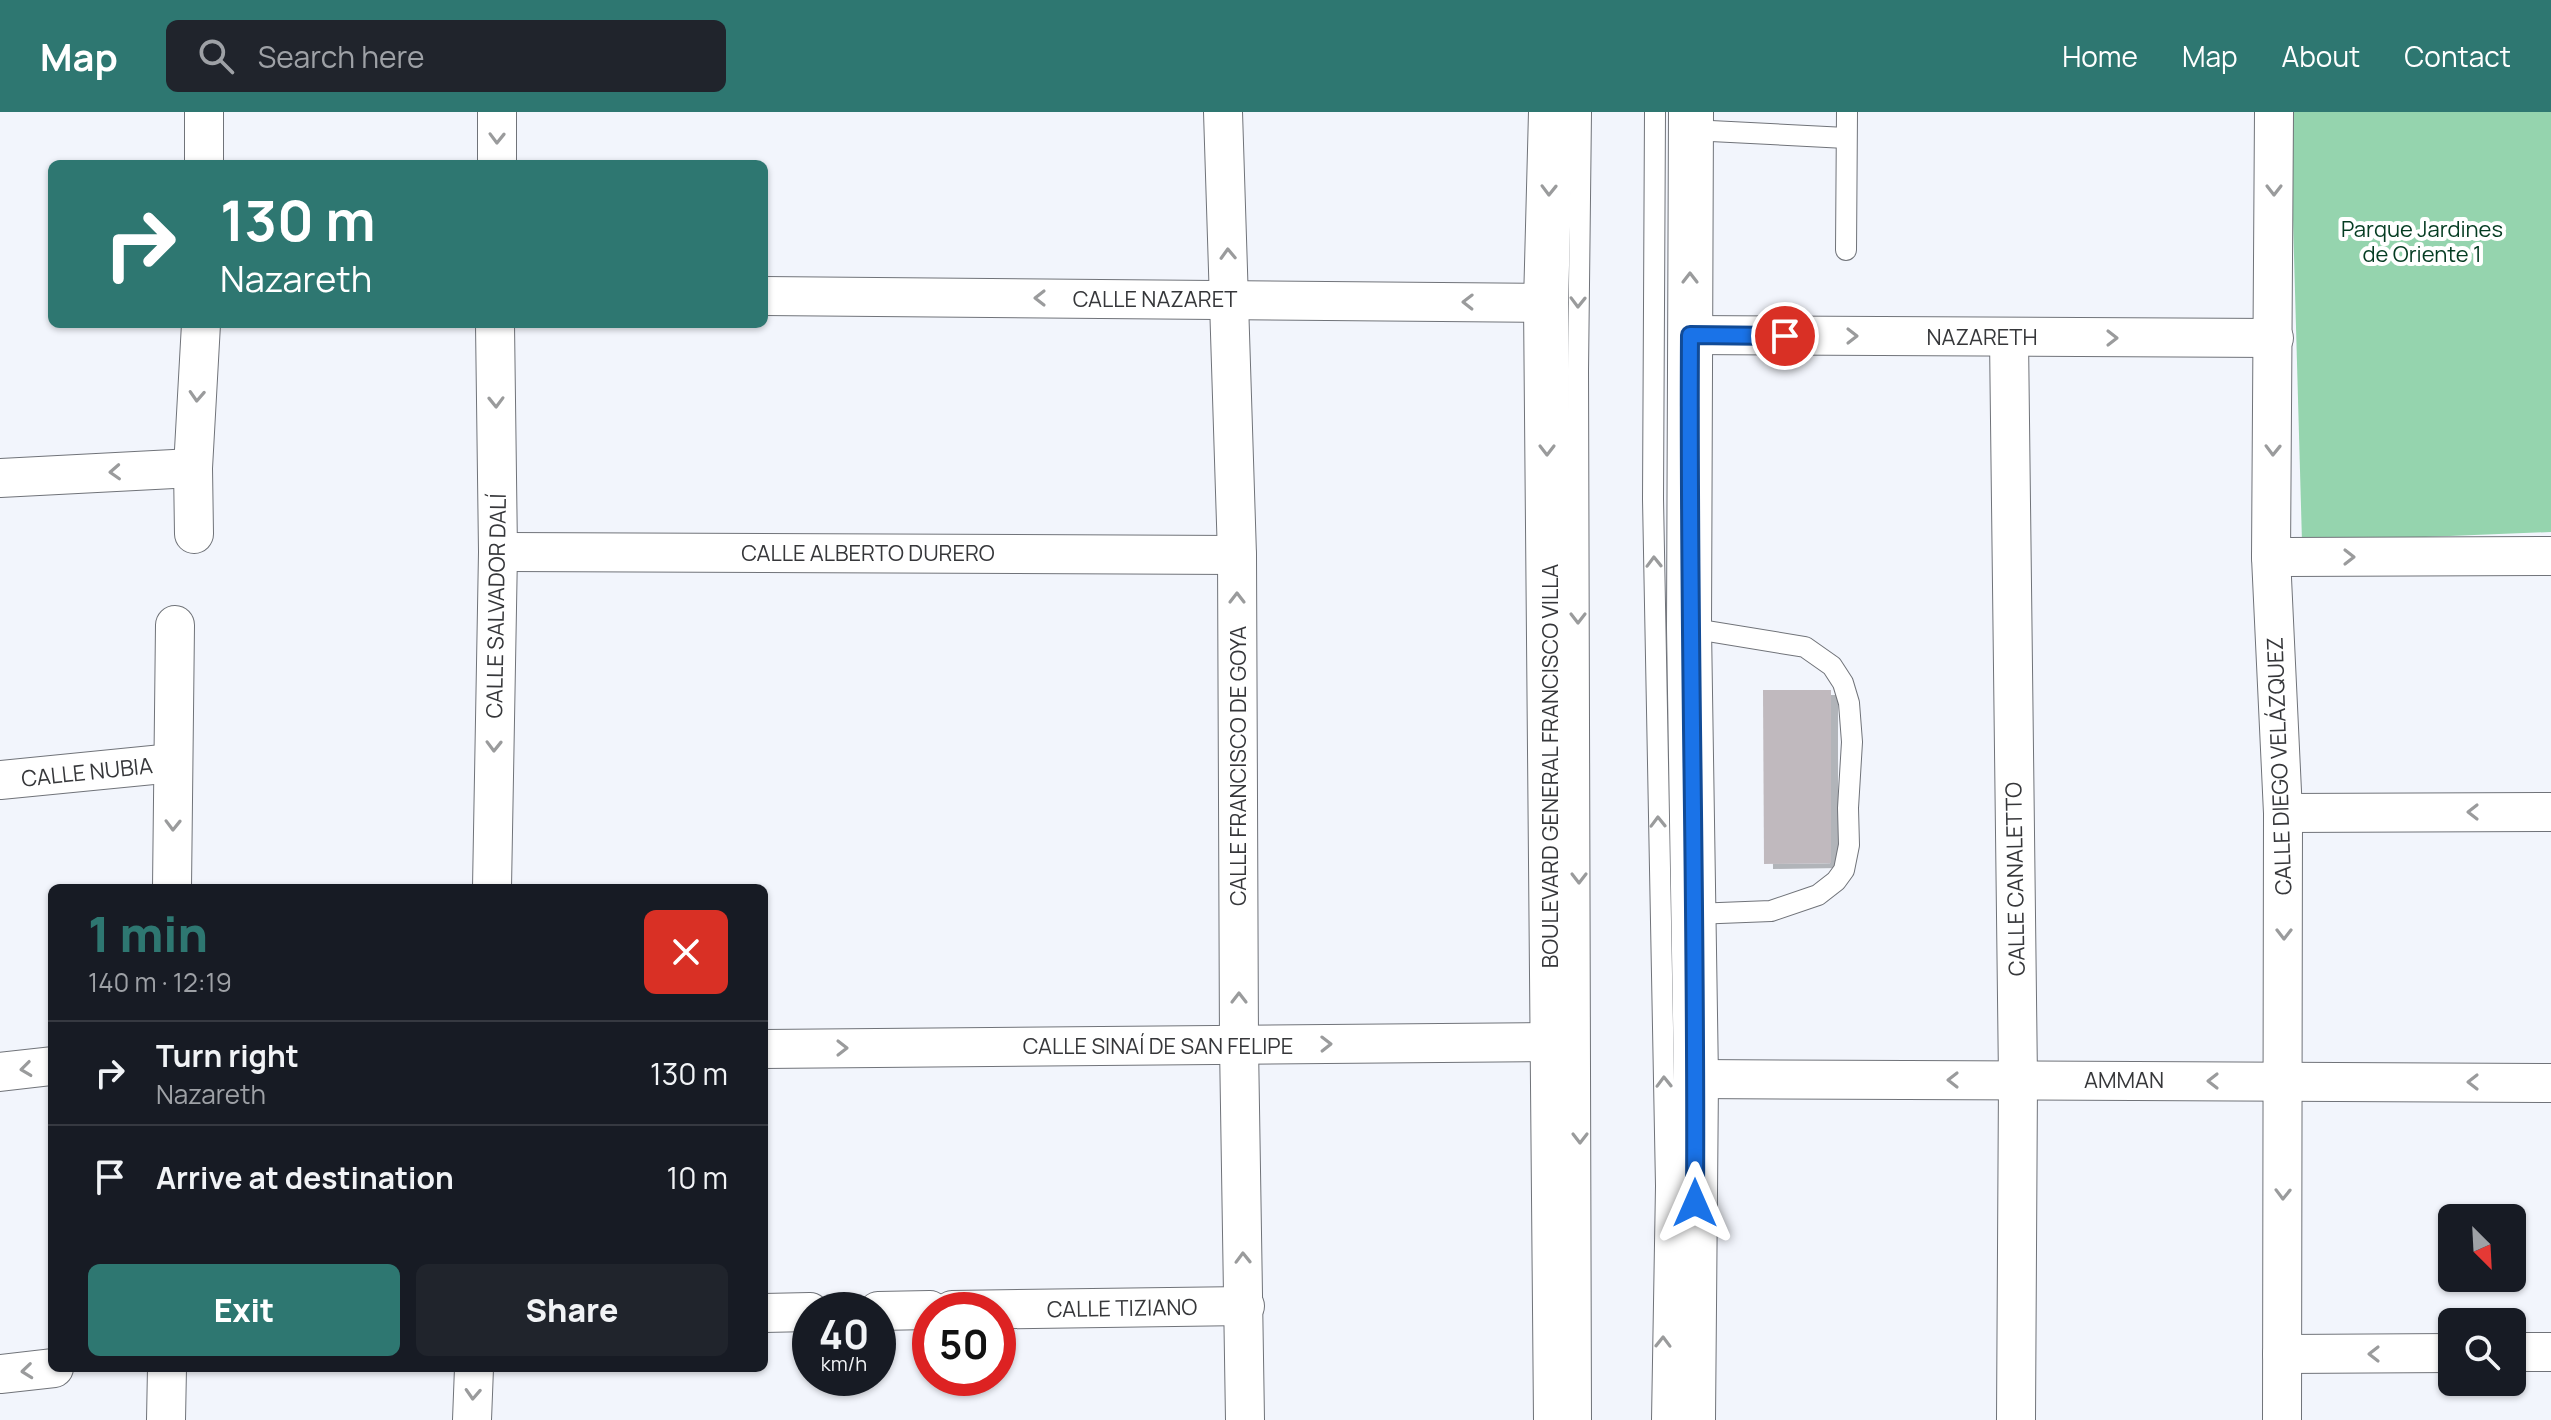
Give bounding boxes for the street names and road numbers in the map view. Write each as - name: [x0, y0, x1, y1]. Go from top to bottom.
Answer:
- street label: CALLE NAZARET: [1073, 284, 1237, 314]
- street label: NAZARETH: [1926, 322, 2038, 352]
- street label: CALLE SALVADOR DALÍ: [479, 493, 513, 719]
- street label: CALLE ALBERTO DURERO: [741, 538, 995, 568]
- street label: BOULEVARD GENERAL FRANCISCO VILLA: [1535, 564, 1565, 968]
- street label: CALLE FRANCISCO DE GOYA: [1223, 626, 1253, 906]
- street label: CALLE DIEGO VELÁZQUEZ: [2260, 636, 2298, 896]
- street label: CALLE NUBIA: [20, 750, 154, 794]
- street label: CALLE CANALETTO: [1998, 782, 2032, 976]
- street label: CALLE SINAÍ DE SAN FELIPE: [1023, 1031, 1293, 1061]
- street label: AMMAN: [2084, 1065, 2164, 1095]
- street label: CALLE TIZIANO: [1047, 1292, 1198, 1324]

